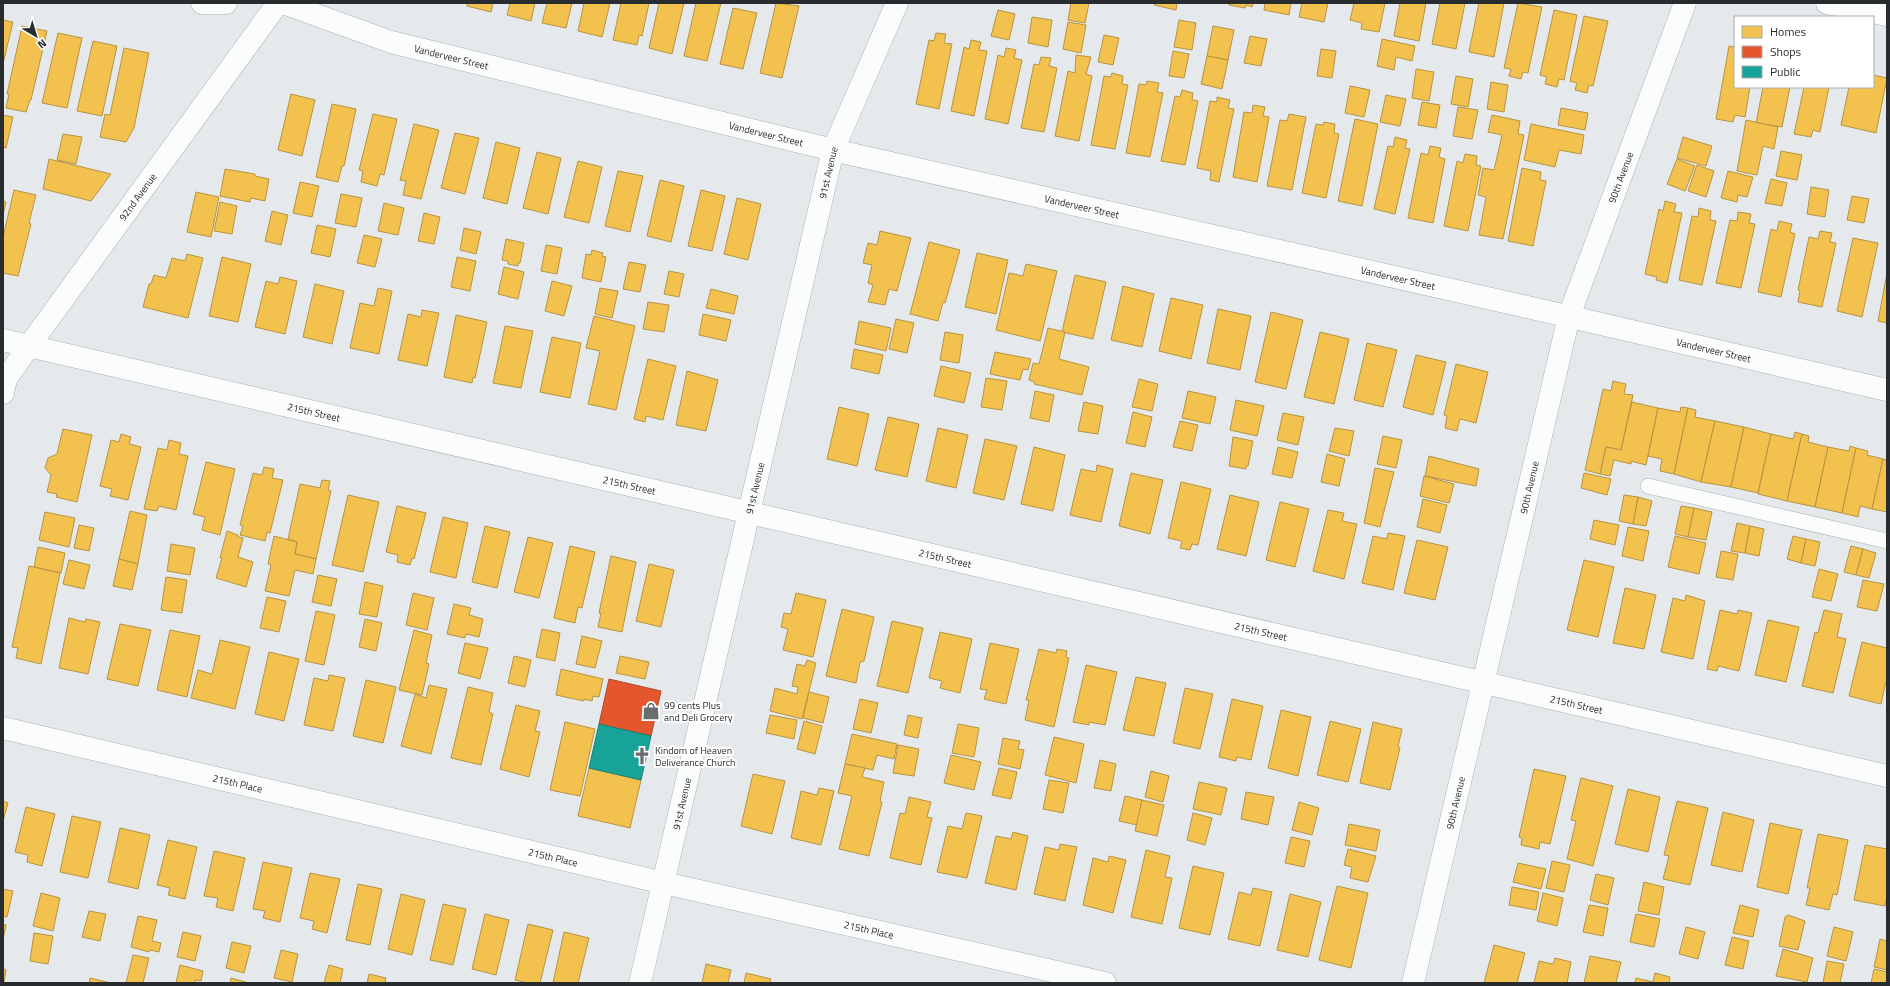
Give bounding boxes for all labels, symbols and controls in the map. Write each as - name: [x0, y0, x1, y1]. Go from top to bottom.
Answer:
- north arrow: [16, 16, 56, 56]
- legend: [1734, 16, 1874, 88]
- text: Homes: [1770, 22, 1806, 41]
- text: N: [34, 35, 50, 53]
- street label: Vanderveer Street: [413, 40, 491, 73]
- text: Shops: [1770, 42, 1802, 61]
- text: Public: [1770, 62, 1800, 81]
- street label: Vanderveer Street: [727, 117, 805, 150]
- street label: 91st Avenue: [815, 144, 841, 200]
- street label: 90th Avenue: [1604, 149, 1637, 205]
- street label: 92nd Avenue: [115, 170, 160, 224]
- street label: Vanderveer Street: [1043, 191, 1121, 222]
- street label: Vanderveer Street: [1359, 262, 1437, 294]
- street label: Vanderveer Street: [1675, 334, 1753, 366]
- street label: 215th Street: [286, 399, 342, 425]
- street label: 90th Avenue: [1516, 460, 1542, 515]
- street label: 91st Avenue: [741, 461, 768, 516]
- street label: 215th Street: [602, 472, 658, 498]
- street label: 215th Street: [917, 545, 973, 572]
- street label: 215th Street: [1233, 618, 1289, 645]
- street label: 215th Street: [1549, 691, 1605, 718]
- place label: 99 cents Plus and Deli Grocery: [664, 698, 733, 725]
- shop icon: 99 cents Plus and Deli Grocery: [641, 701, 661, 721]
- place label: Kindom of Heaven Deliverance Church: [655, 743, 735, 770]
- church icon: Kindom of Heaven Deliverance Church: [632, 746, 652, 766]
- street label: 215th Place: [211, 770, 264, 796]
- street label: 90th Avenue: [1442, 775, 1469, 831]
- street label: 91st Avenue: [668, 776, 695, 831]
- street label: 215th Place: [527, 844, 579, 870]
- street label: 215th Place: [843, 917, 895, 942]

